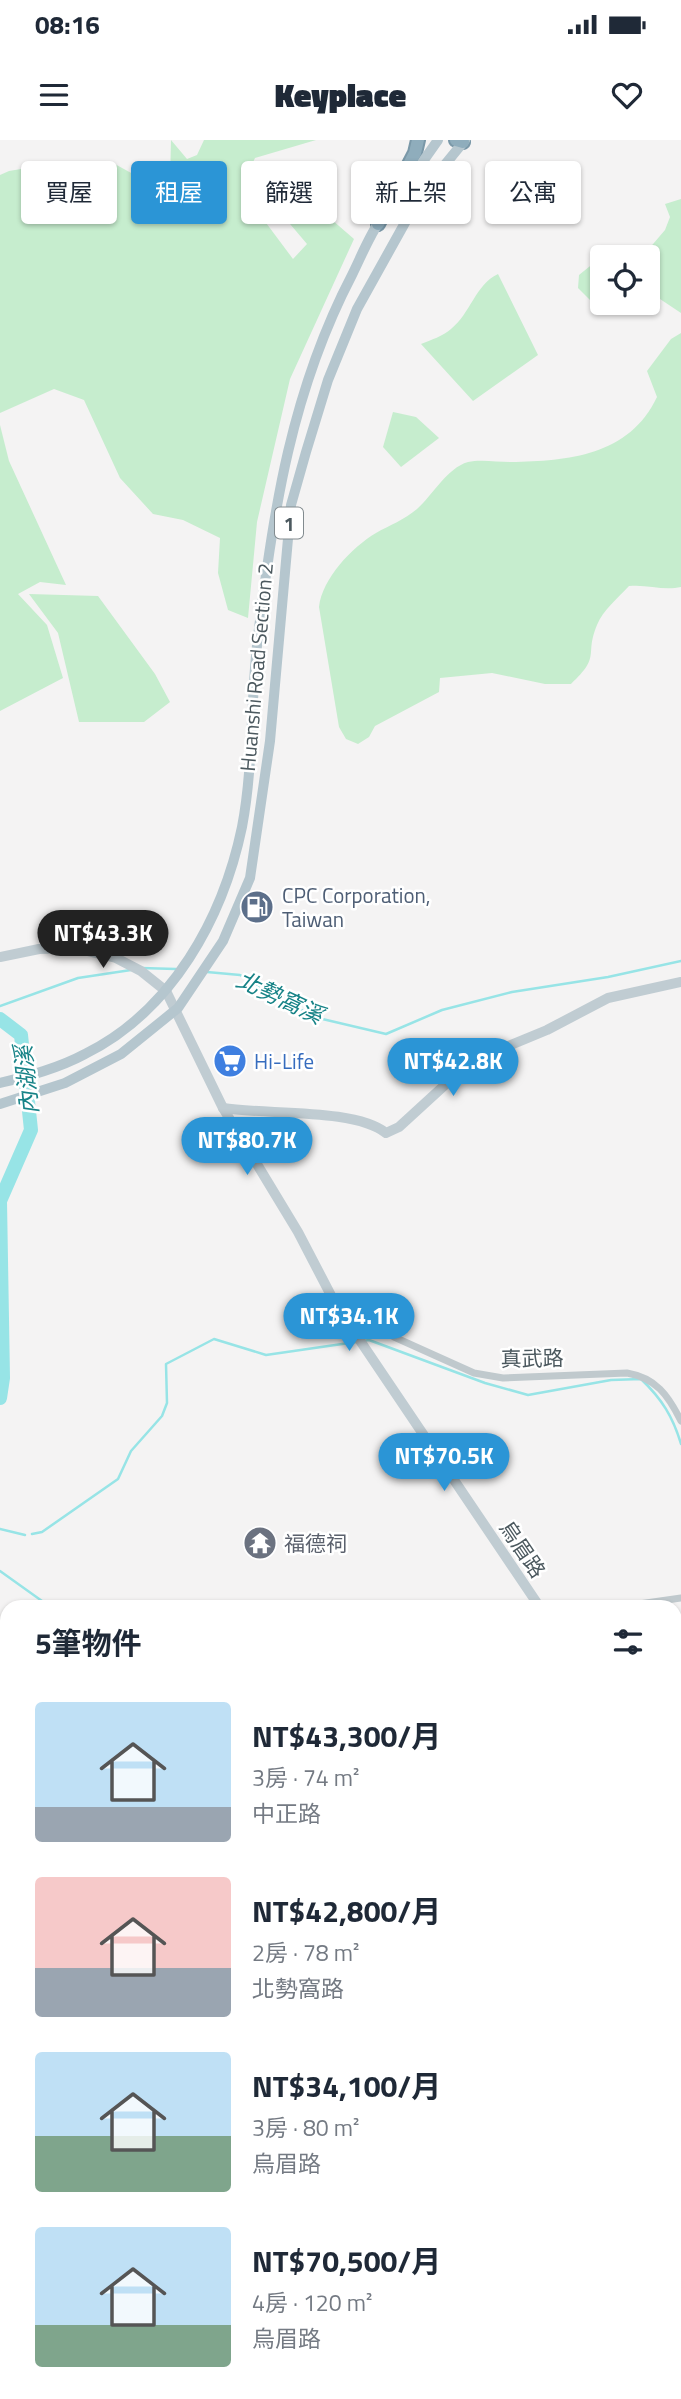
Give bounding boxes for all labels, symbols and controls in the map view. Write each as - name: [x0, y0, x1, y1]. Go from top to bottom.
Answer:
- text: 08:16: [35, 5, 100, 44]
- text: Keyplace: [275, 71, 406, 119]
- icon: menu: [35, 76, 73, 114]
- icon: heart: [608, 76, 646, 114]
- chip: 買屋: [21, 161, 117, 224]
- chip: 租屋: [131, 161, 227, 224]
- chip: 篩選: [241, 161, 337, 224]
- chip: 新上架: [351, 161, 471, 224]
- chip: 公寓: [485, 161, 581, 224]
- map controls: [590, 245, 660, 315]
- button: locate: [590, 245, 660, 315]
- road number: 1: [275, 508, 303, 538]
- street label: Huanshi Road Section 2: [231, 561, 281, 773]
- place label: CPC Corporation, Taiwan: [282, 879, 430, 935]
- fuel station icon: CPC Corporation, Taiwan: [238, 888, 276, 926]
- pin: NT$43.3K: [31, 910, 175, 970]
- text: NT$43.3K: [53, 915, 153, 950]
- water label: 北勢窩溪: [231, 962, 332, 1034]
- pin: NT$42.8K: [381, 1038, 525, 1098]
- water label: 內湖溪: [5, 1041, 47, 1116]
- supermarket icon: Hi-Life: [211, 1042, 249, 1080]
- text: NT$42.8K: [403, 1043, 503, 1078]
- place label: Hi-Life: [254, 1045, 314, 1077]
- pin: NT$80.7K: [175, 1118, 319, 1177]
- text: NT$80.7K: [197, 1122, 297, 1157]
- pin: NT$34.1K: [277, 1294, 421, 1353]
- text: NT$34.1K: [299, 1298, 399, 1333]
- street label: 真武路: [500, 1341, 564, 1375]
- pin: NT$70.5K: [372, 1434, 516, 1493]
- text: NT$70.5K: [394, 1438, 494, 1473]
- street label: 烏眉路: [492, 1514, 554, 1584]
- temple icon: 福德祠: [241, 1524, 279, 1562]
- place label: 福德祠: [284, 1527, 347, 1559]
- text: 5筆物件: [35, 1620, 142, 1666]
- icon: filters: [609, 1623, 647, 1661]
- text: NT$43,300/月: [252, 1713, 441, 1759]
- icon: home: [91, 1730, 175, 1814]
- text: 3房 · 74 m²: [252, 1760, 359, 1795]
- text: 中正路: [252, 1796, 321, 1831]
- text: NT$42,800/月: [252, 1888, 441, 1934]
- icon: home: [91, 1905, 175, 1989]
- text: 2房 · 78 m²: [252, 1935, 359, 1970]
- text: 北勢窩路: [252, 1971, 344, 2006]
- text: NT$34,100/月: [252, 2063, 441, 2109]
- icon: home: [91, 2080, 175, 2164]
- text: 3房 · 80 m²: [252, 2110, 359, 2145]
- text: 烏眉路: [252, 2146, 321, 2181]
- text: NT$70,500/月: [252, 2238, 441, 2284]
- icon: home: [91, 2255, 175, 2339]
- text: 4房 · 120 m²: [252, 2285, 372, 2320]
- text: 烏眉路: [252, 2321, 321, 2356]

